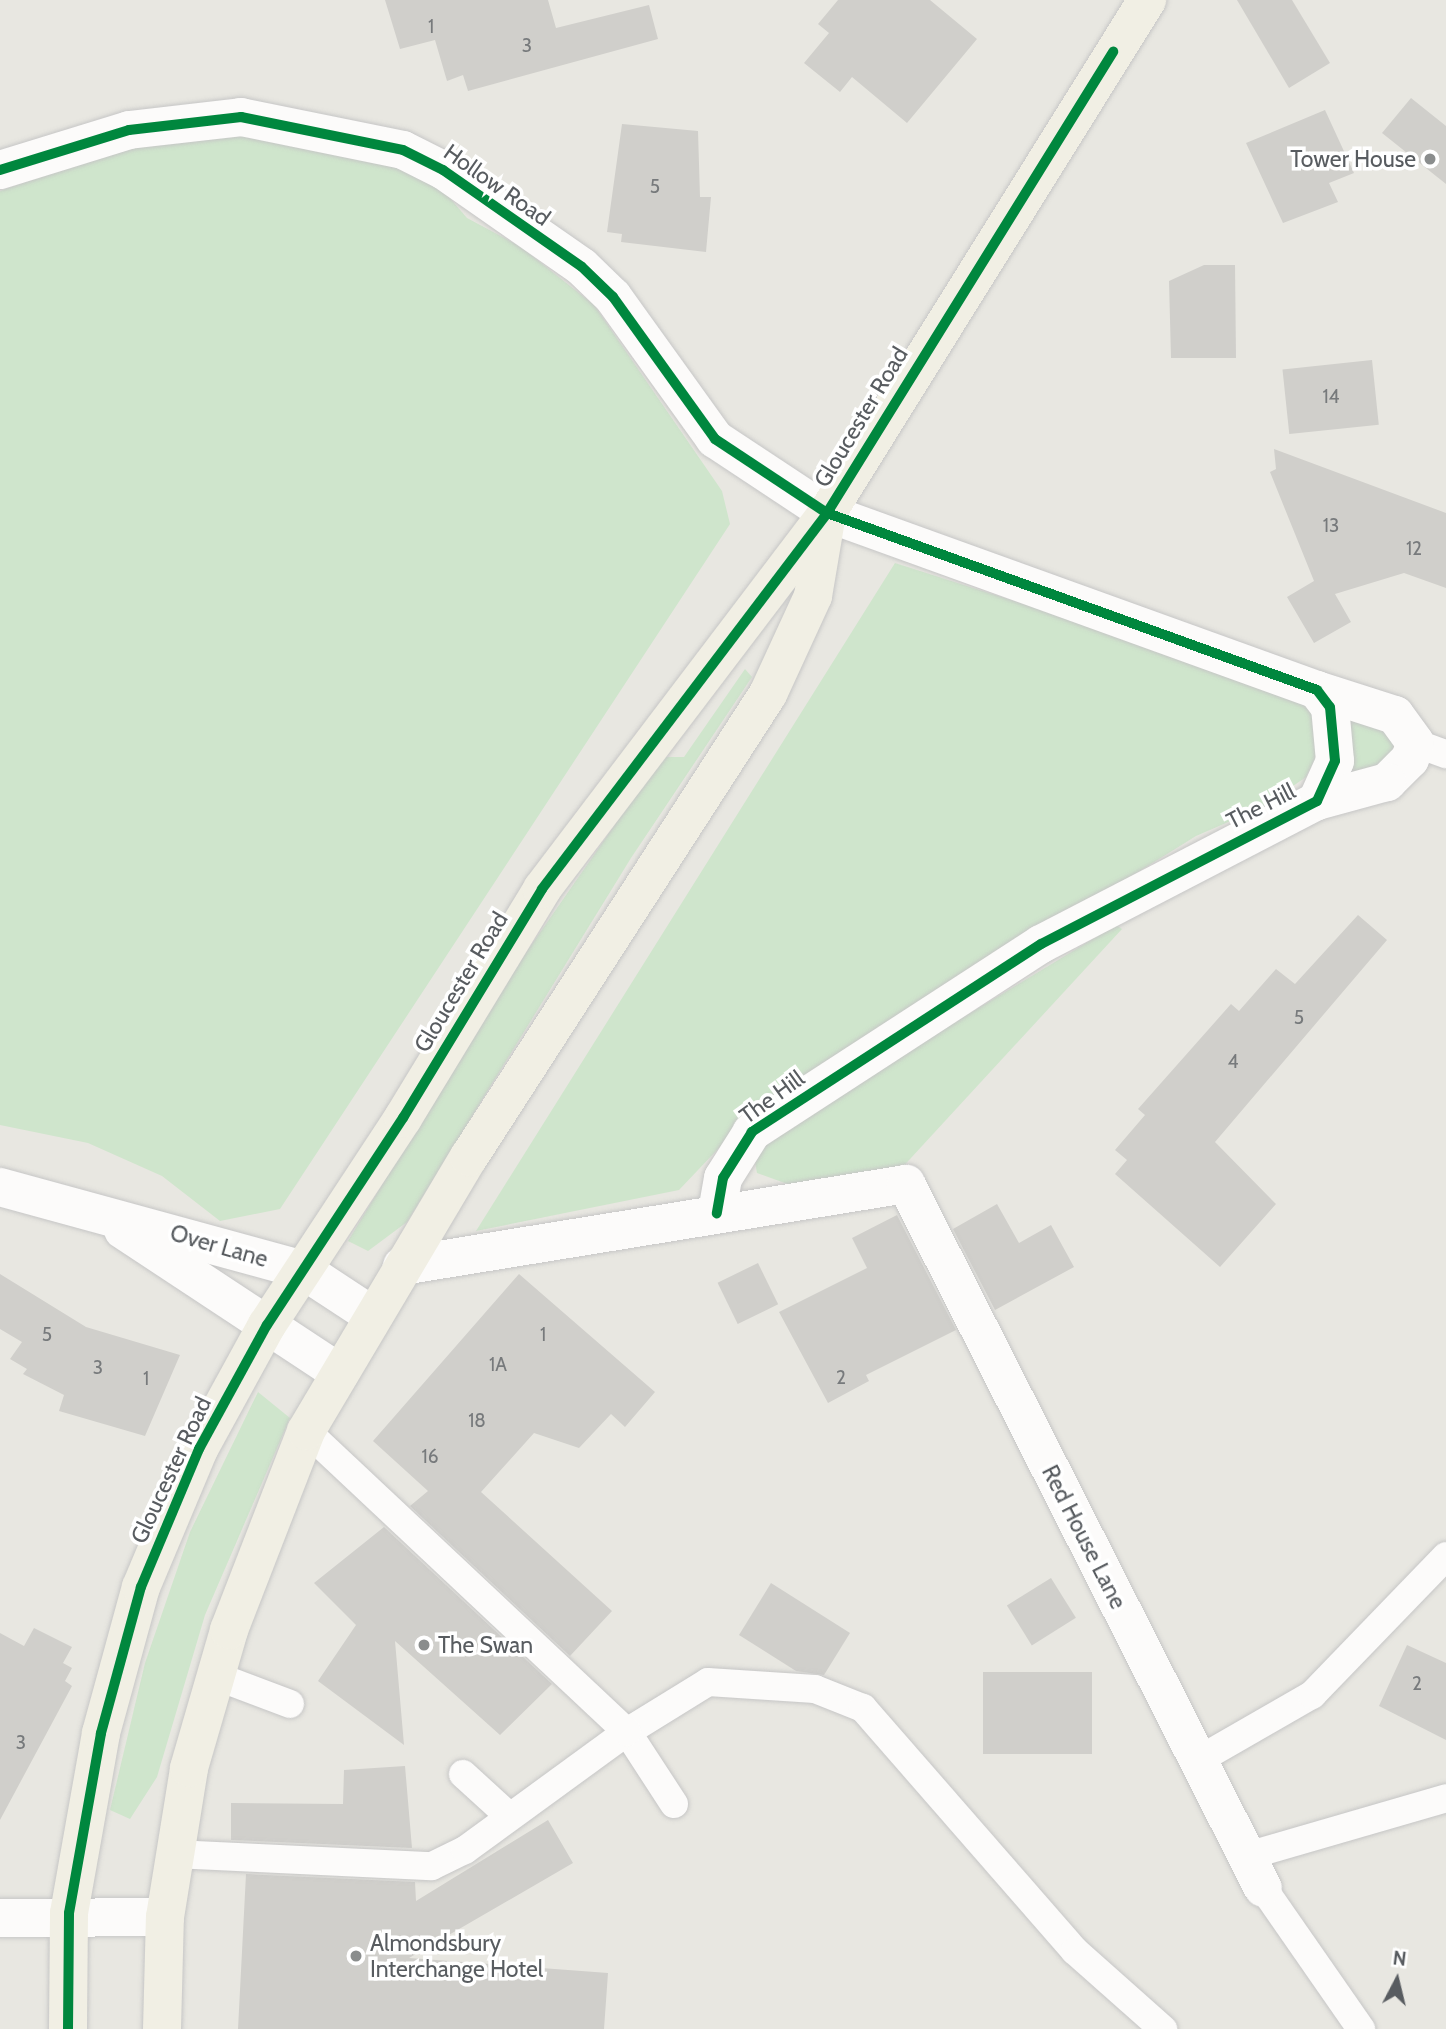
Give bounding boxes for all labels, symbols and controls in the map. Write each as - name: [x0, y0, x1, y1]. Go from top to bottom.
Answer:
- house number: 1: [428, 16, 434, 38]
- house number: 3: [522, 35, 532, 57]
- street label: Hollow Road: [438, 138, 556, 232]
- place label: Tower House: [1290, 145, 1416, 173]
- marker: Tower House: [1422, 151, 1438, 167]
- house number: 5: [650, 176, 660, 198]
- street label: Gloucester Road: [808, 342, 914, 492]
- house number: 14: [1322, 386, 1340, 408]
- house number: 13: [1323, 515, 1339, 537]
- house number: 12: [1406, 538, 1422, 560]
- street label: The Hill: [1222, 777, 1300, 835]
- street label: Gloucester Road: [408, 907, 514, 1057]
- house number: 5: [1294, 1007, 1304, 1029]
- house number: 4: [1228, 1051, 1238, 1073]
- street label: The Hill: [734, 1064, 810, 1130]
- street label: Over Lane: [167, 1219, 271, 1273]
- house number: 5: [42, 1324, 52, 1346]
- house number: 1: [540, 1324, 546, 1346]
- house number: 1A: [489, 1354, 507, 1376]
- house number: 3: [93, 1357, 103, 1379]
- house number: 2: [836, 1367, 846, 1389]
- house number: 1: [143, 1368, 149, 1390]
- street label: Gloucester Road: [125, 1392, 217, 1548]
- house number: 18: [468, 1410, 486, 1432]
- house number: 16: [422, 1446, 438, 1468]
- street label: Red House Lane: [1036, 1461, 1132, 1613]
- place label: The Swan: [438, 1631, 533, 1659]
- marker: The Swan: [416, 1637, 432, 1653]
- house number: 2: [1412, 1673, 1422, 1695]
- house number: 3: [16, 1732, 26, 1754]
- place label: Almondsbury Interchange Hotel: [370, 1929, 543, 1983]
- north arrow: [1362, 1945, 1432, 2015]
- text: N: [1392, 1946, 1408, 1971]
- marker: Almondsbury Interchange Hotel: [348, 1948, 364, 1964]

